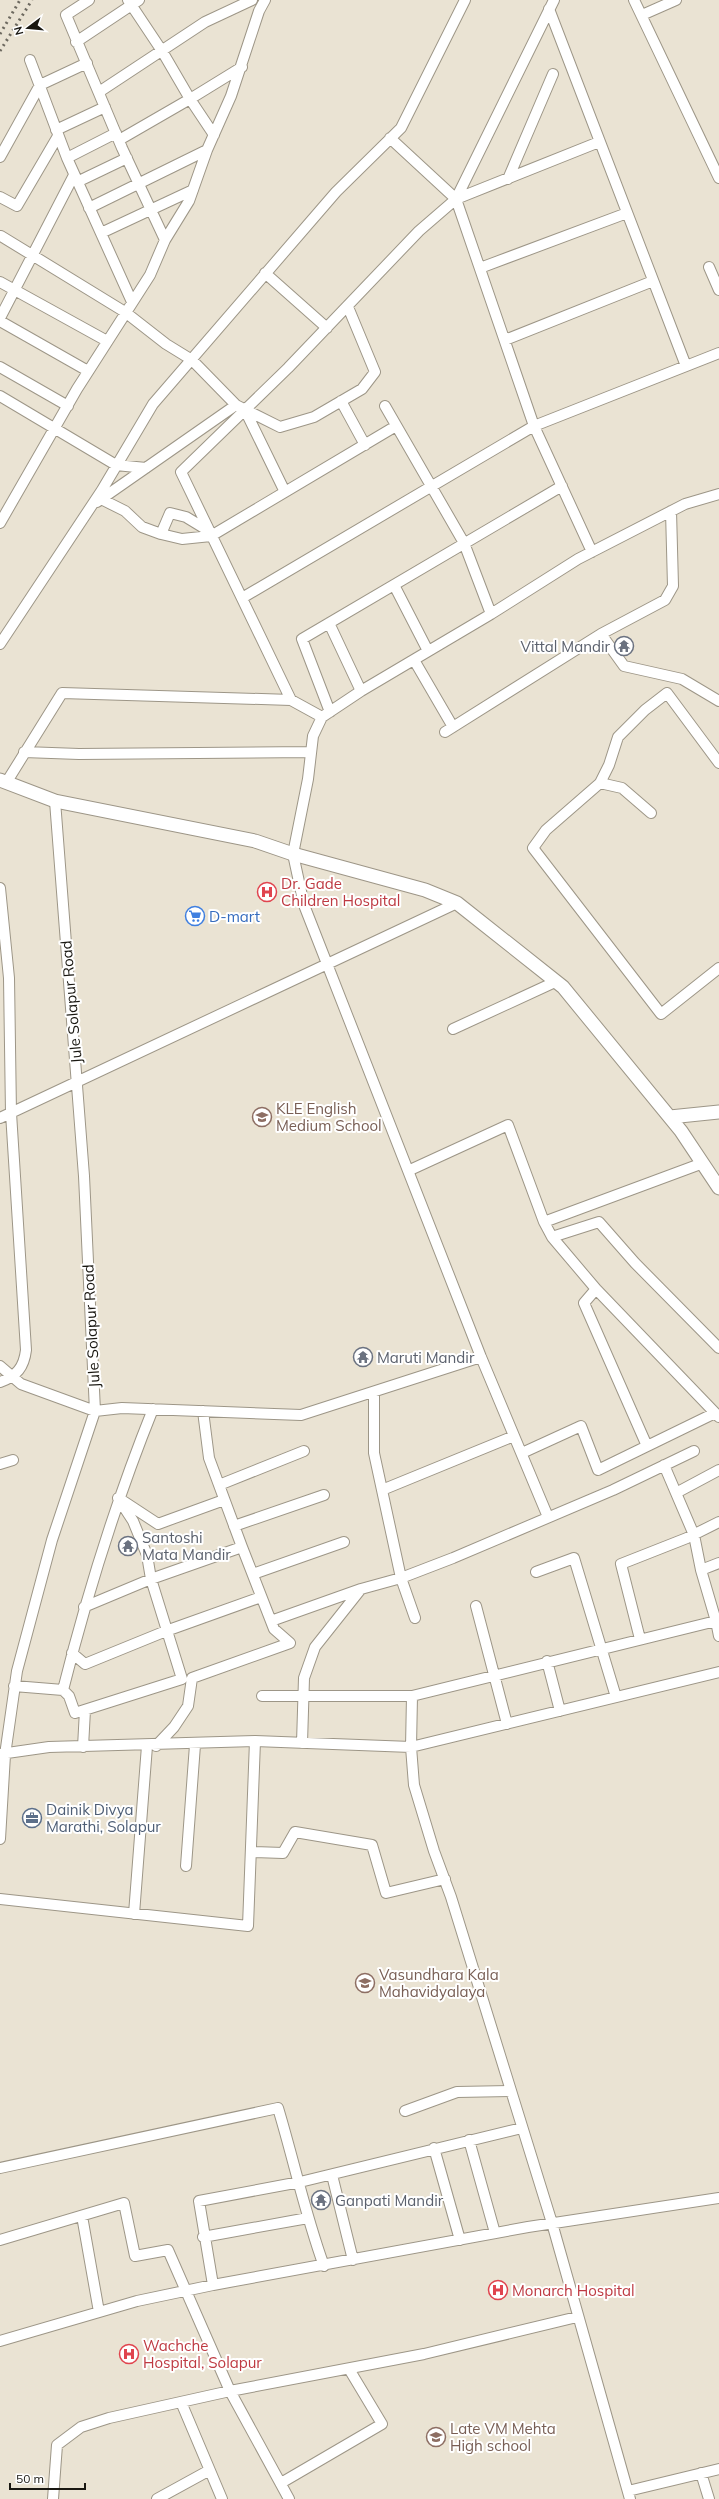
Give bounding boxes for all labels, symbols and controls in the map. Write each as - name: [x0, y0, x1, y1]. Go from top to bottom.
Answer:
- north arrow: [8, 8, 48, 48]
- text: N: [11, 25, 26, 37]
- temple icon: Vittal Mandir: [613, 635, 635, 657]
- place label: Vittal Mandir: [520, 637, 611, 656]
- place label: Dr. Gade Children Hospital: [281, 874, 400, 910]
- hospital icon: Dr. Gade Children Hospital: [256, 881, 278, 903]
- supermarket icon: D-mart: [184, 905, 206, 927]
- place label: D-mart: [209, 907, 260, 926]
- street label: Jule Solapur Road: [56, 940, 86, 1064]
- place label: KLE English Medium School: [276, 1099, 382, 1135]
- school or university icon: KLE English Medium School: [251, 1106, 273, 1128]
- street label: Jule Solapur Road: [78, 1264, 104, 1388]
- temple icon: Maruti Mandir: [352, 1346, 374, 1368]
- place label: Maruti Mandir: [377, 1348, 475, 1367]
- place label: Santoshi Mata Mandir: [142, 1528, 231, 1564]
- temple icon: Santoshi Mata Mandir: [117, 1535, 139, 1557]
- place label: Dainik Divya Marathi, Solapur: [46, 1800, 161, 1836]
- office icon: Dainik Divya Marathi, Solapur: [21, 1807, 43, 1829]
- place label: Vasundhara Kala Mahavidyalaya: [379, 1965, 499, 2001]
- school or university icon: Vasundhara Kala Mahavidyalaya: [354, 1972, 376, 1994]
- temple icon: Ganpati Mandir: [310, 2189, 332, 2211]
- place label: Ganpati Mandir: [335, 2191, 444, 2210]
- hospital icon: Monarch Hospital: [487, 2279, 509, 2301]
- place label: Monarch Hospital: [512, 2281, 635, 2300]
- place label: Wachche Hospital, Solapur: [143, 2336, 262, 2372]
- hospital icon: Wachche Hospital, Solapur: [118, 2343, 140, 2365]
- place label: Late VM Mehta High school: [450, 2419, 556, 2455]
- school or university icon: Late VM Mehta High school: [425, 2426, 447, 2448]
- scale bar: [10, 2465, 85, 2491]
- text: 50 m: [16, 2471, 44, 2486]

